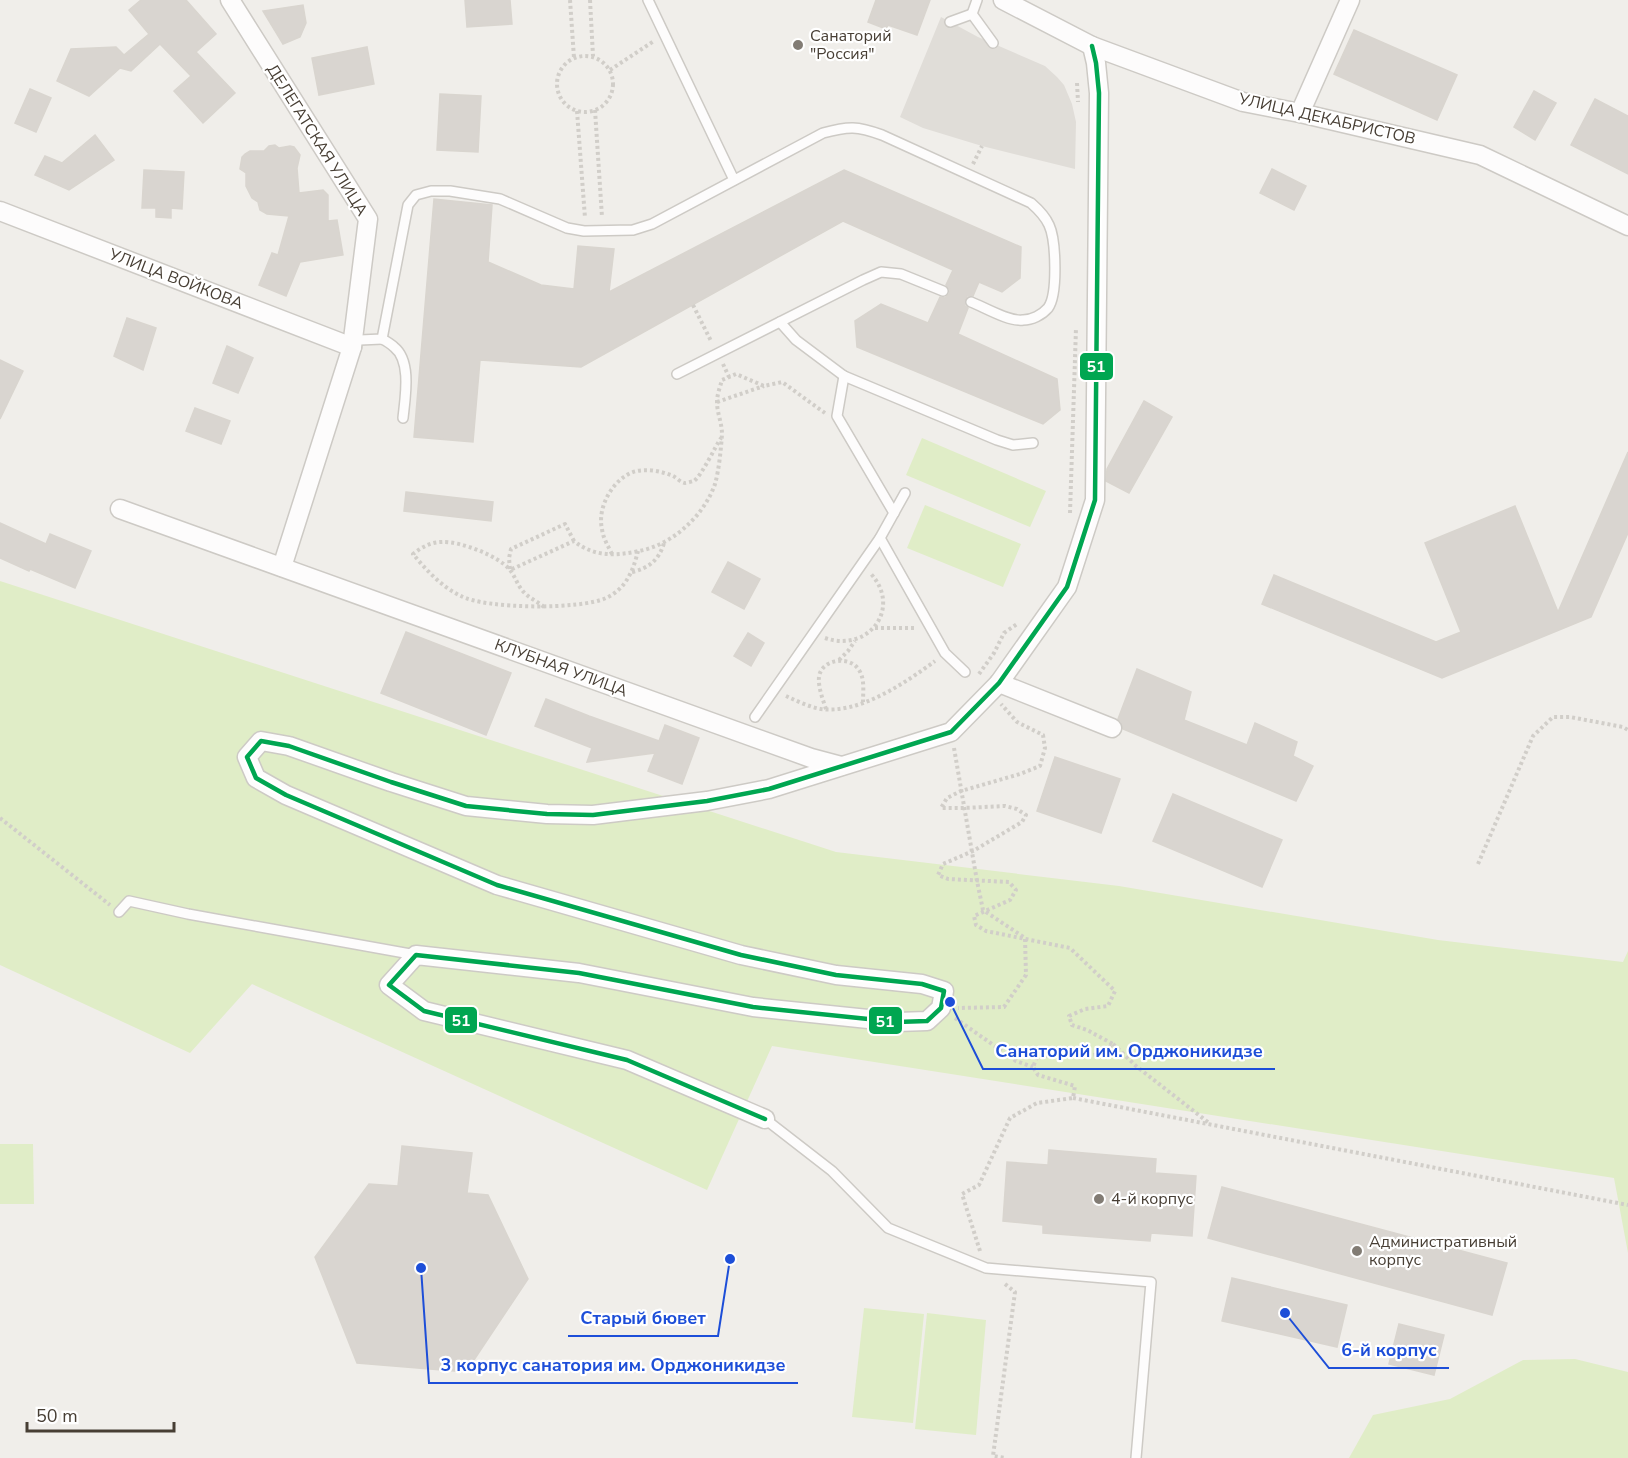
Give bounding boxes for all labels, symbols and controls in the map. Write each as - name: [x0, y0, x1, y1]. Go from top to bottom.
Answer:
- place label: Санаторий "Россия": [810, 25, 892, 65]
- marker: Санаторий "Россия": [791, 38, 805, 52]
- street label: ДЕЛЕГАТСКАЯ УЛИЦА: [261, 60, 373, 220]
- street label: УЛИЦА ДЕКАБРИСТОВ: [1235, 88, 1418, 150]
- street label: УЛИЦА ВОЙКОВА: [105, 243, 247, 315]
- line badge: 51: [1079, 352, 1114, 381]
- text: 51: [1086, 356, 1106, 378]
- street label: КЛУБНАЯ УЛИЦА: [491, 634, 631, 702]
- line badge: 51: [444, 1006, 478, 1034]
- line badge: 51: [868, 1006, 903, 1035]
- text: 51: [451, 1010, 471, 1032]
- text: 51: [875, 1011, 895, 1033]
- callout: Санаторий им. Орджоникидзе: [983, 1033, 1275, 1069]
- text: Санаторий им. Орджоникидзе: [995, 1039, 1263, 1063]
- place label: 4-й корпус: [1111, 1188, 1193, 1210]
- marker: 4-й корпус: [1092, 1192, 1106, 1206]
- place label: Административный корпус: [1369, 1231, 1517, 1271]
- marker: Административный корпус: [1350, 1244, 1364, 1258]
- callout: Старый бювет: [568, 1300, 718, 1336]
- text: Старый бювет: [580, 1306, 706, 1330]
- callout: 6-й корпус: [1329, 1332, 1449, 1368]
- text: 6-й корпус: [1341, 1338, 1437, 1362]
- callout: 3 корпус санатория им. Орджоникидзе: [429, 1347, 798, 1383]
- text: 3 корпус санатория им. Орджоникидзе: [441, 1353, 785, 1377]
- scale bar: [27, 1395, 174, 1433]
- text: 50 m: [36, 1404, 78, 1428]

